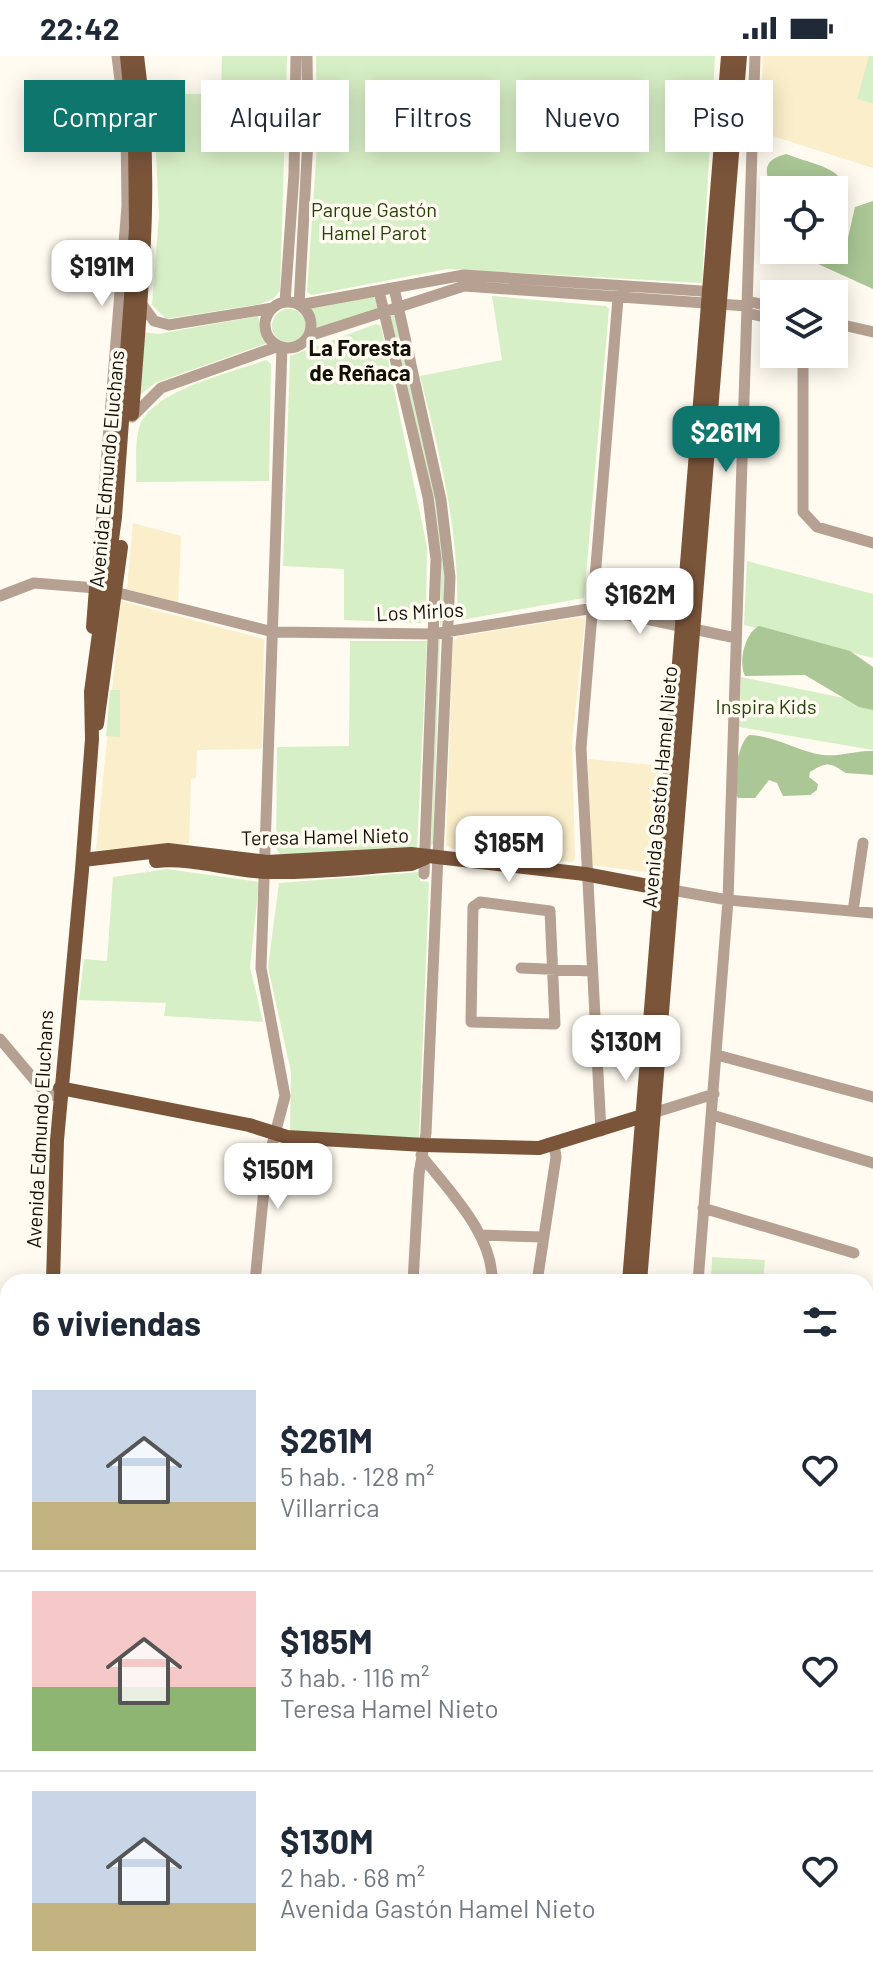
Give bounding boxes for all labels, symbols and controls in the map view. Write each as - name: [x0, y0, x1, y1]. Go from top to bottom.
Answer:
- text: 22:42: [40, 10, 119, 46]
- chip: Comprar: [24, 80, 185, 152]
- chip: Alquilar: [201, 80, 349, 152]
- chip: Filtros: [365, 80, 500, 152]
- chip: Nuevo: [516, 80, 649, 152]
- chip: Piso: [665, 80, 773, 152]
- map controls: [760, 176, 848, 368]
- button: locate: [760, 176, 848, 264]
- park label: Parque Gastón Hamel Parot: [311, 197, 437, 244]
- pin: $191M: [46, 240, 158, 308]
- text: $191M: [69, 250, 135, 281]
- button: layers: [760, 280, 848, 368]
- district label: La Foresta de Reñaca: [309, 334, 411, 385]
- street label: Avenida Edmundo Eluchans: [84, 349, 128, 589]
- pin: $261M: [670, 406, 782, 474]
- text: $261M: [690, 416, 762, 447]
- pin: $162M: [584, 568, 696, 636]
- text: $162M: [604, 578, 676, 609]
- street label: Los Mirlos: [376, 597, 464, 625]
- street label: Avenida Gastón Hamel Nieto: [636, 665, 682, 909]
- park label: Inspira Kids: [715, 694, 817, 718]
- pin: $185M: [453, 816, 565, 884]
- street label: Teresa Hamel Nieto: [241, 823, 409, 849]
- text: $185M: [474, 826, 544, 857]
- street label: Avenida Edmundo Eluchans: [21, 1009, 57, 1249]
- pin: $130M: [570, 1015, 682, 1083]
- text: $130M: [590, 1025, 662, 1056]
- pin: $150M: [222, 1143, 334, 1211]
- text: $150M: [242, 1153, 314, 1184]
- icon: filters: [798, 1300, 842, 1344]
- text: 6 viviendas: [32, 1302, 201, 1343]
- text: $261M: [280, 1419, 373, 1460]
- icon: home: [96, 1422, 192, 1518]
- icon: heart: [798, 1448, 842, 1492]
- text: 5 hab. · 128 m²: [280, 1460, 434, 1491]
- text: Villarrica: [280, 1491, 380, 1522]
- text: $185M: [280, 1620, 373, 1661]
- icon: home: [96, 1623, 192, 1719]
- icon: heart: [798, 1649, 842, 1693]
- text: 3 hab. · 116 m²: [280, 1661, 429, 1692]
- text: Teresa Hamel Nieto: [280, 1692, 499, 1723]
- text: $130M: [280, 1820, 374, 1861]
- icon: home: [96, 1823, 192, 1919]
- icon: heart: [798, 1849, 842, 1893]
- text: 2 hab. · 68 m²: [280, 1861, 425, 1892]
- text: Avenida Gastón Hamel Nieto: [280, 1892, 596, 1923]

